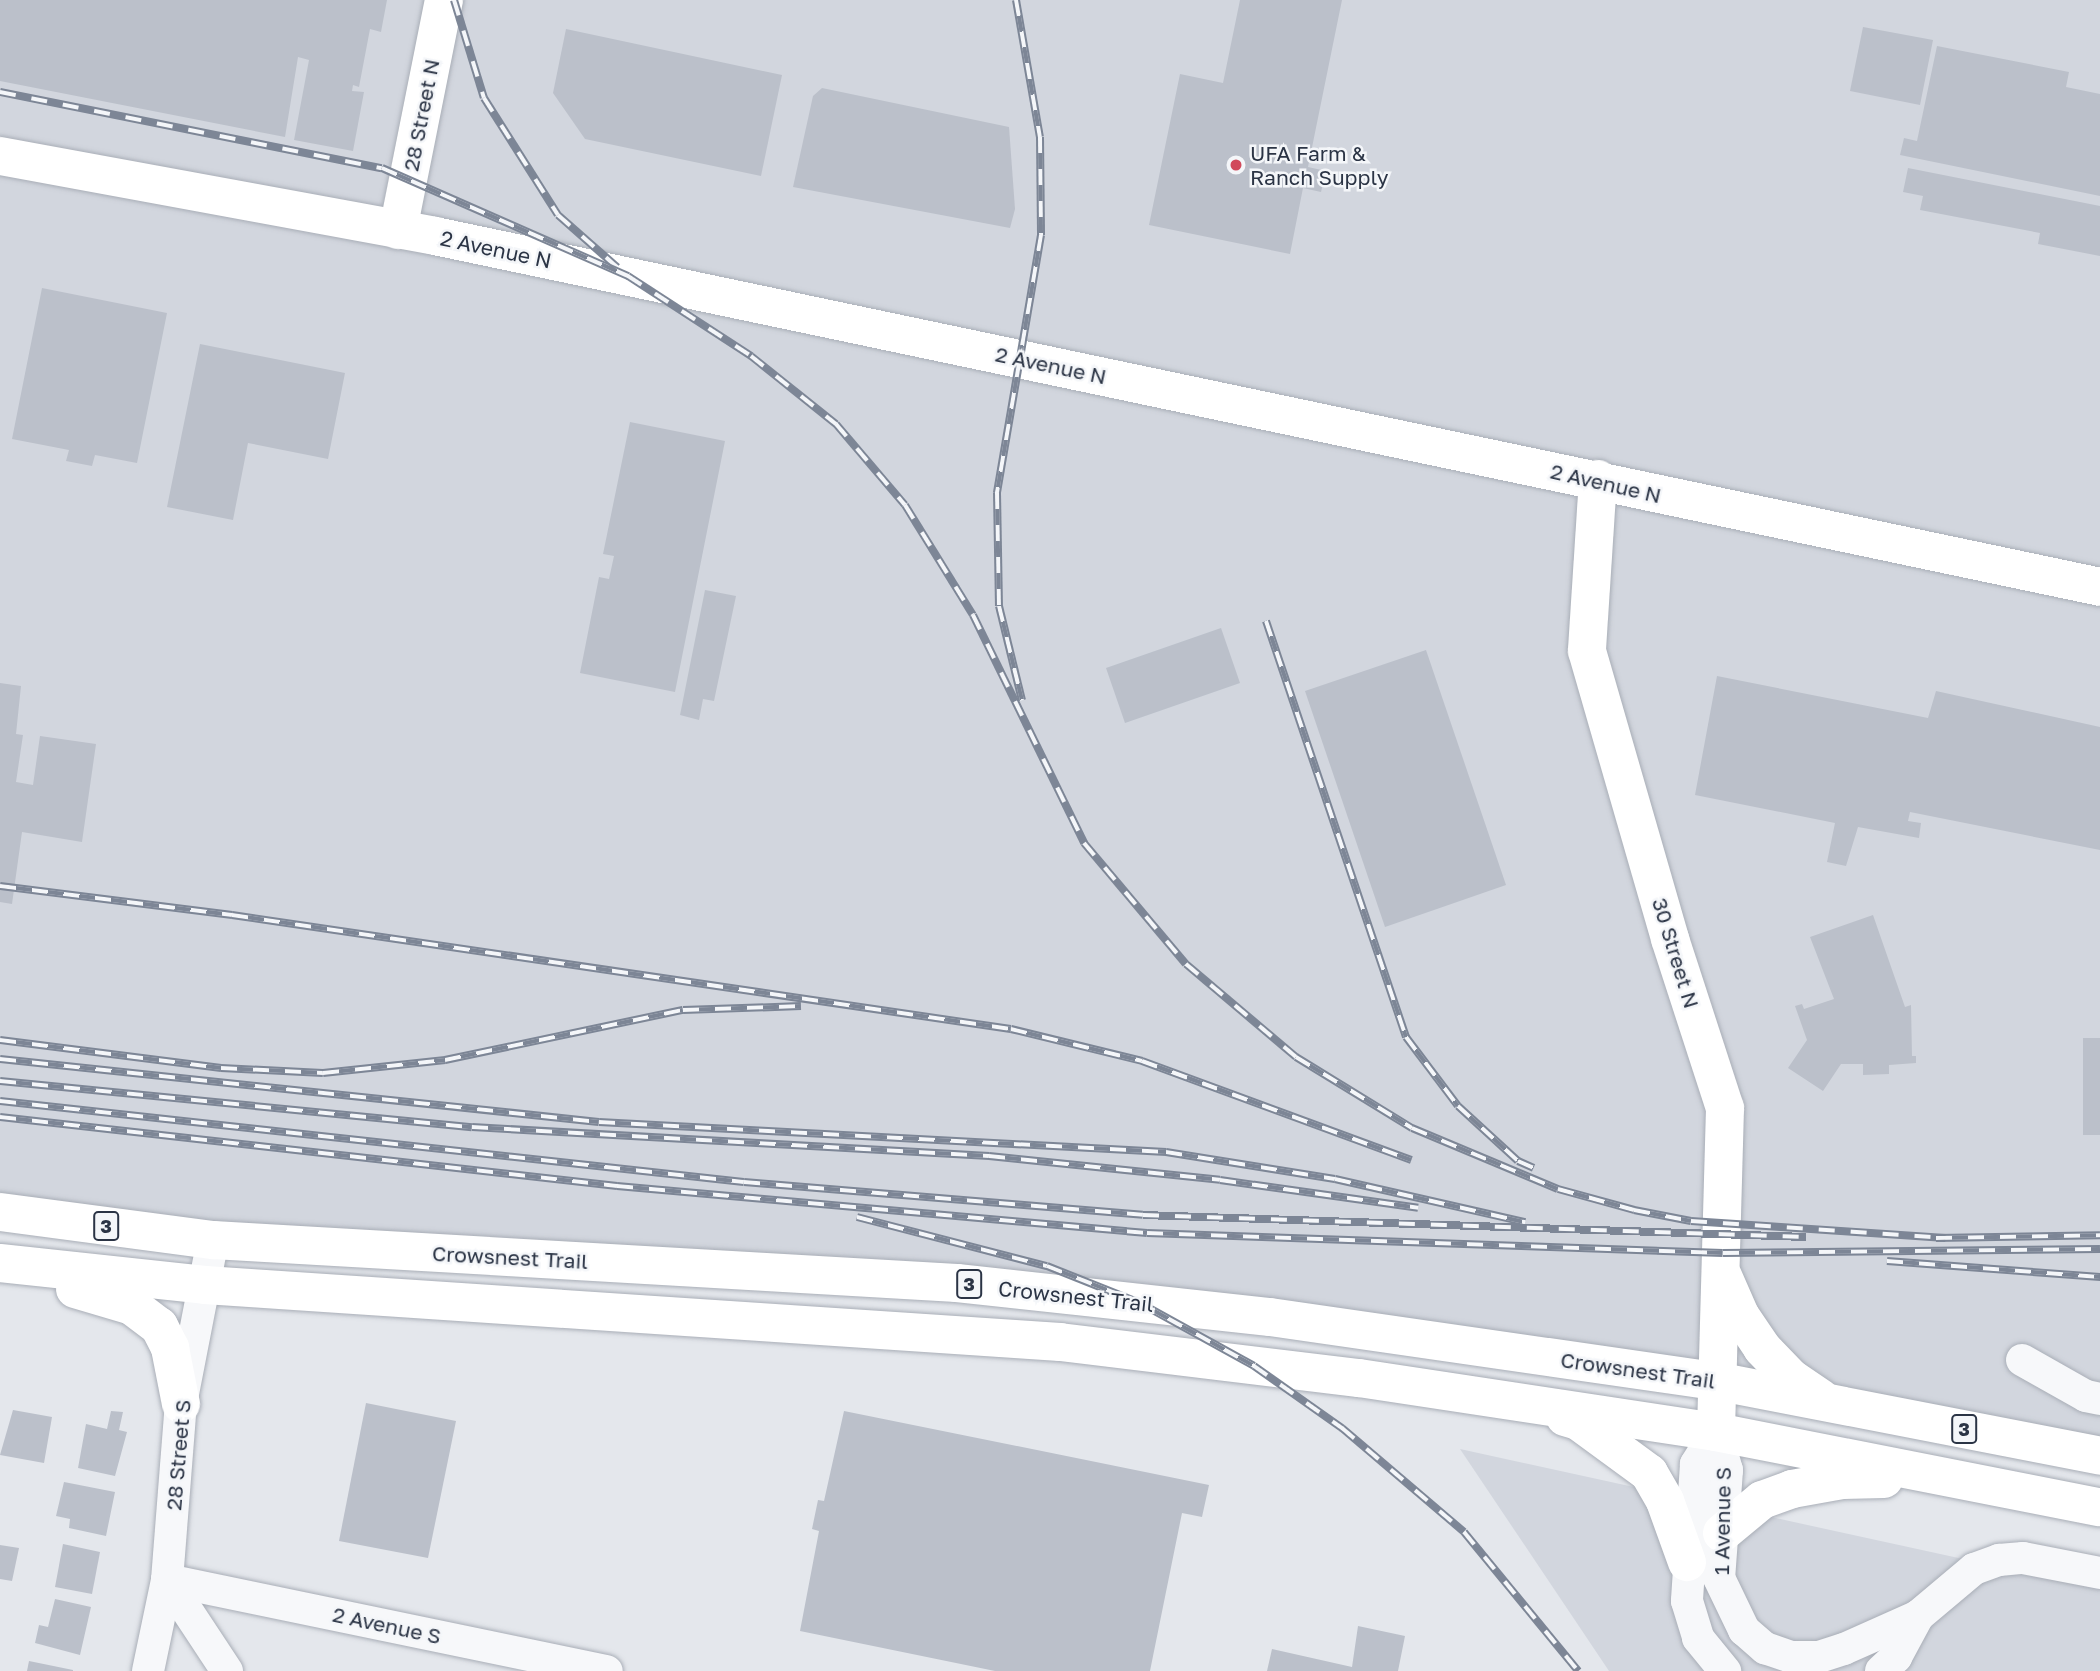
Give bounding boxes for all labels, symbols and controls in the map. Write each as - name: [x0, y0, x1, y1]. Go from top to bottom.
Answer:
- street label: 28 Street N: [398, 57, 444, 173]
- place label: UFA Farm & Ranch Supply: [1250, 140, 1388, 190]
- marker: UFA Farm & Ranch Supply: [1228, 157, 1244, 173]
- street label: 2 Avenue N: [438, 225, 554, 273]
- street label: 2 Avenue N: [993, 341, 1109, 389]
- street label: 2 Avenue N: [1548, 458, 1664, 508]
- street label: 30 Street N: [1647, 895, 1705, 1011]
- road number: 3: [92, 1210, 120, 1242]
- street label: Crowsnest Trail: [431, 1240, 589, 1274]
- road number: 3: [955, 1268, 983, 1300]
- street label: Crowsnest Trail: [997, 1275, 1155, 1317]
- street label: Crowsnest Trail: [1559, 1347, 1717, 1393]
- street label: 28 Street S: [161, 1399, 195, 1511]
- road number: 3: [1950, 1414, 1978, 1444]
- street label: 1 Avenue S: [1708, 1467, 1736, 1575]
- street label: 2 Avenue S: [330, 1601, 444, 1649]

